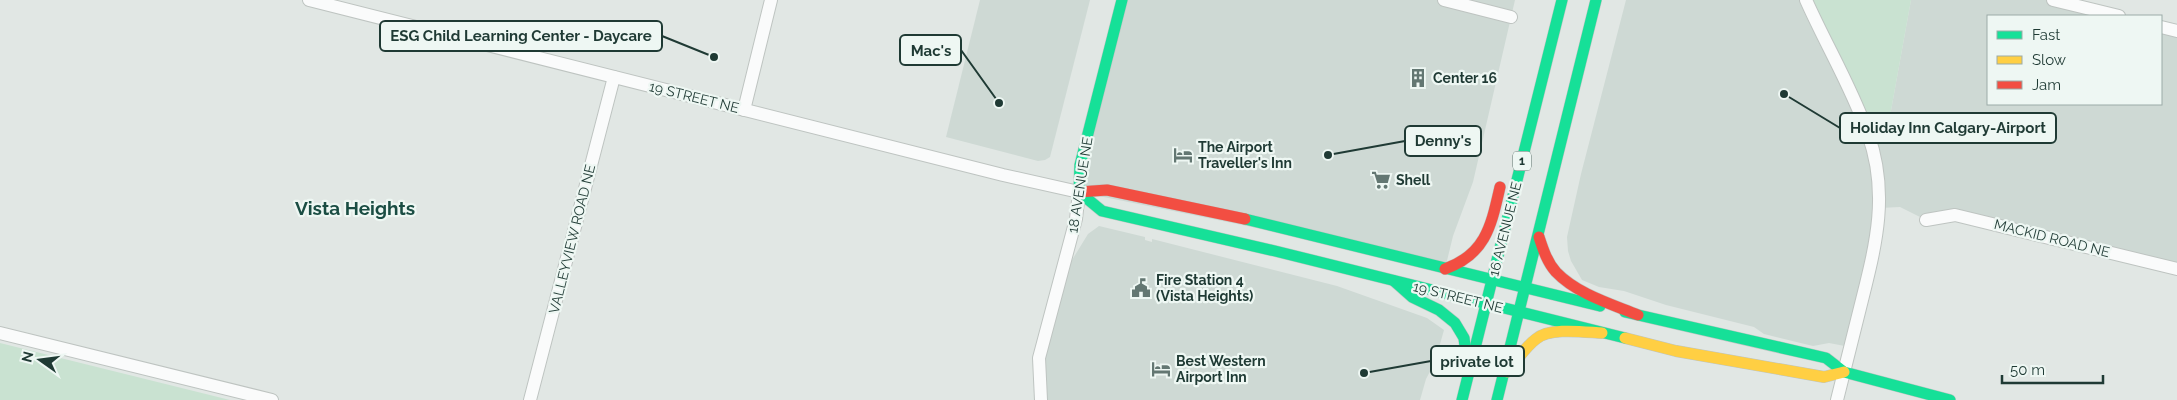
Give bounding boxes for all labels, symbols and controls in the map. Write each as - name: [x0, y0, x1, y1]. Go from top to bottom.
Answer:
- legend: [1987, 15, 2162, 105]
- callout: ESG Child Learning Center - Daycare: [380, 21, 662, 51]
- text: Fast: [2032, 26, 2060, 44]
- text: ESG Child Learning Center - Daycare: [390, 27, 652, 45]
- callout: Mac's: [900, 35, 961, 65]
- text: Mac's: [911, 42, 951, 60]
- text: Slow: [2032, 51, 2066, 69]
- building icon: Center 16: [1407, 67, 1429, 89]
- place label: Center 16: [1433, 70, 1497, 86]
- text: Jam: [2032, 76, 2061, 94]
- street label: 19 STREET NE: [647, 78, 741, 116]
- callout: Holiday Inn Calgary-Airport: [1840, 113, 2056, 143]
- text: Holiday Inn Calgary-Airport: [1850, 119, 2046, 137]
- callout: Denny's: [1405, 126, 1481, 156]
- text: Denny's: [1415, 132, 1471, 150]
- street label: 18 AVENUE NE: [1065, 136, 1095, 234]
- place label: The Airport Traveller's Inn: [1198, 139, 1292, 171]
- hotel icon: The Airport Traveller's Inn: [1172, 144, 1194, 166]
- road number: 1: [1513, 152, 1531, 170]
- street label: VALLEYVIEW ROAD NE: [546, 163, 598, 315]
- supermarket icon: Shell: [1370, 169, 1392, 191]
- place label: Shell: [1396, 172, 1431, 188]
- street label: 16 AVENUE NE: [1485, 180, 1525, 278]
- district label: Vista Heights: [295, 197, 415, 219]
- street label: MACKID ROAD NE: [1992, 216, 2112, 260]
- place label: Fire Station 4 (Vista Heights): [1156, 272, 1253, 304]
- public building icon: Fire Station 4 (Vista Heights): [1130, 277, 1152, 299]
- street label: 19 STREET NE: [1411, 278, 1505, 316]
- north arrow: [15, 335, 65, 385]
- callout: private lot: [1431, 346, 1524, 376]
- text: N: [18, 350, 36, 364]
- scale bar: [2002, 352, 2103, 384]
- place label: Best Western Airport Inn: [1176, 353, 1266, 385]
- text: private lot: [1440, 353, 1514, 371]
- hotel icon: Best Western Airport Inn: [1150, 358, 1172, 380]
- text: 50 m: [2010, 361, 2045, 379]

